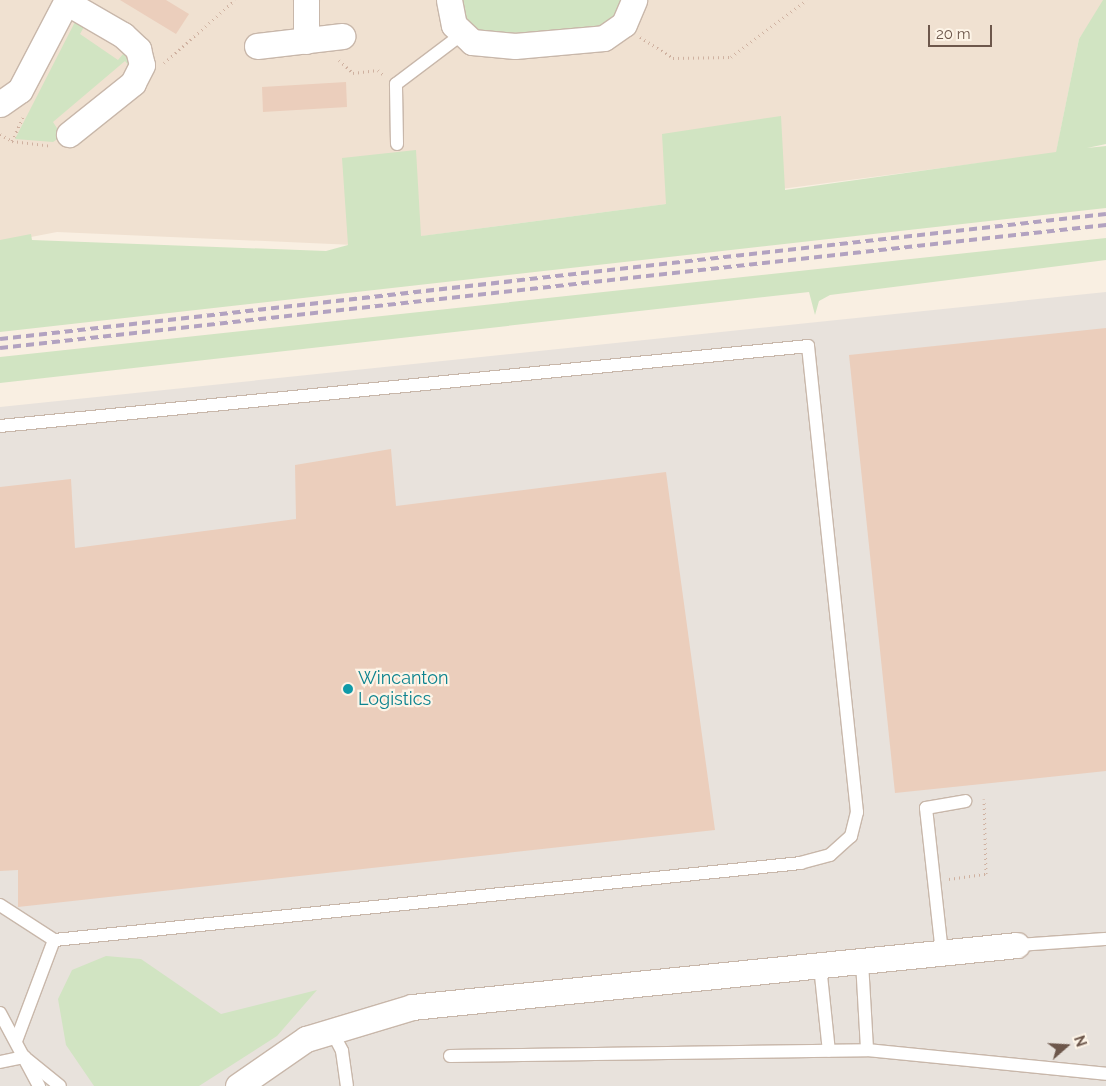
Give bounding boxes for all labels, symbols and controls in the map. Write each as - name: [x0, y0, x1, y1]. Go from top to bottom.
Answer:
- scale bar: [931, 15, 995, 47]
- text: 20 m: [936, 25, 971, 43]
- place label: Wincanton Logistics: [358, 668, 448, 711]
- marker: Wincanton Logistics: [342, 683, 354, 695]
- north arrow: [1041, 1021, 1091, 1071]
- text: N: [1071, 1033, 1089, 1049]

